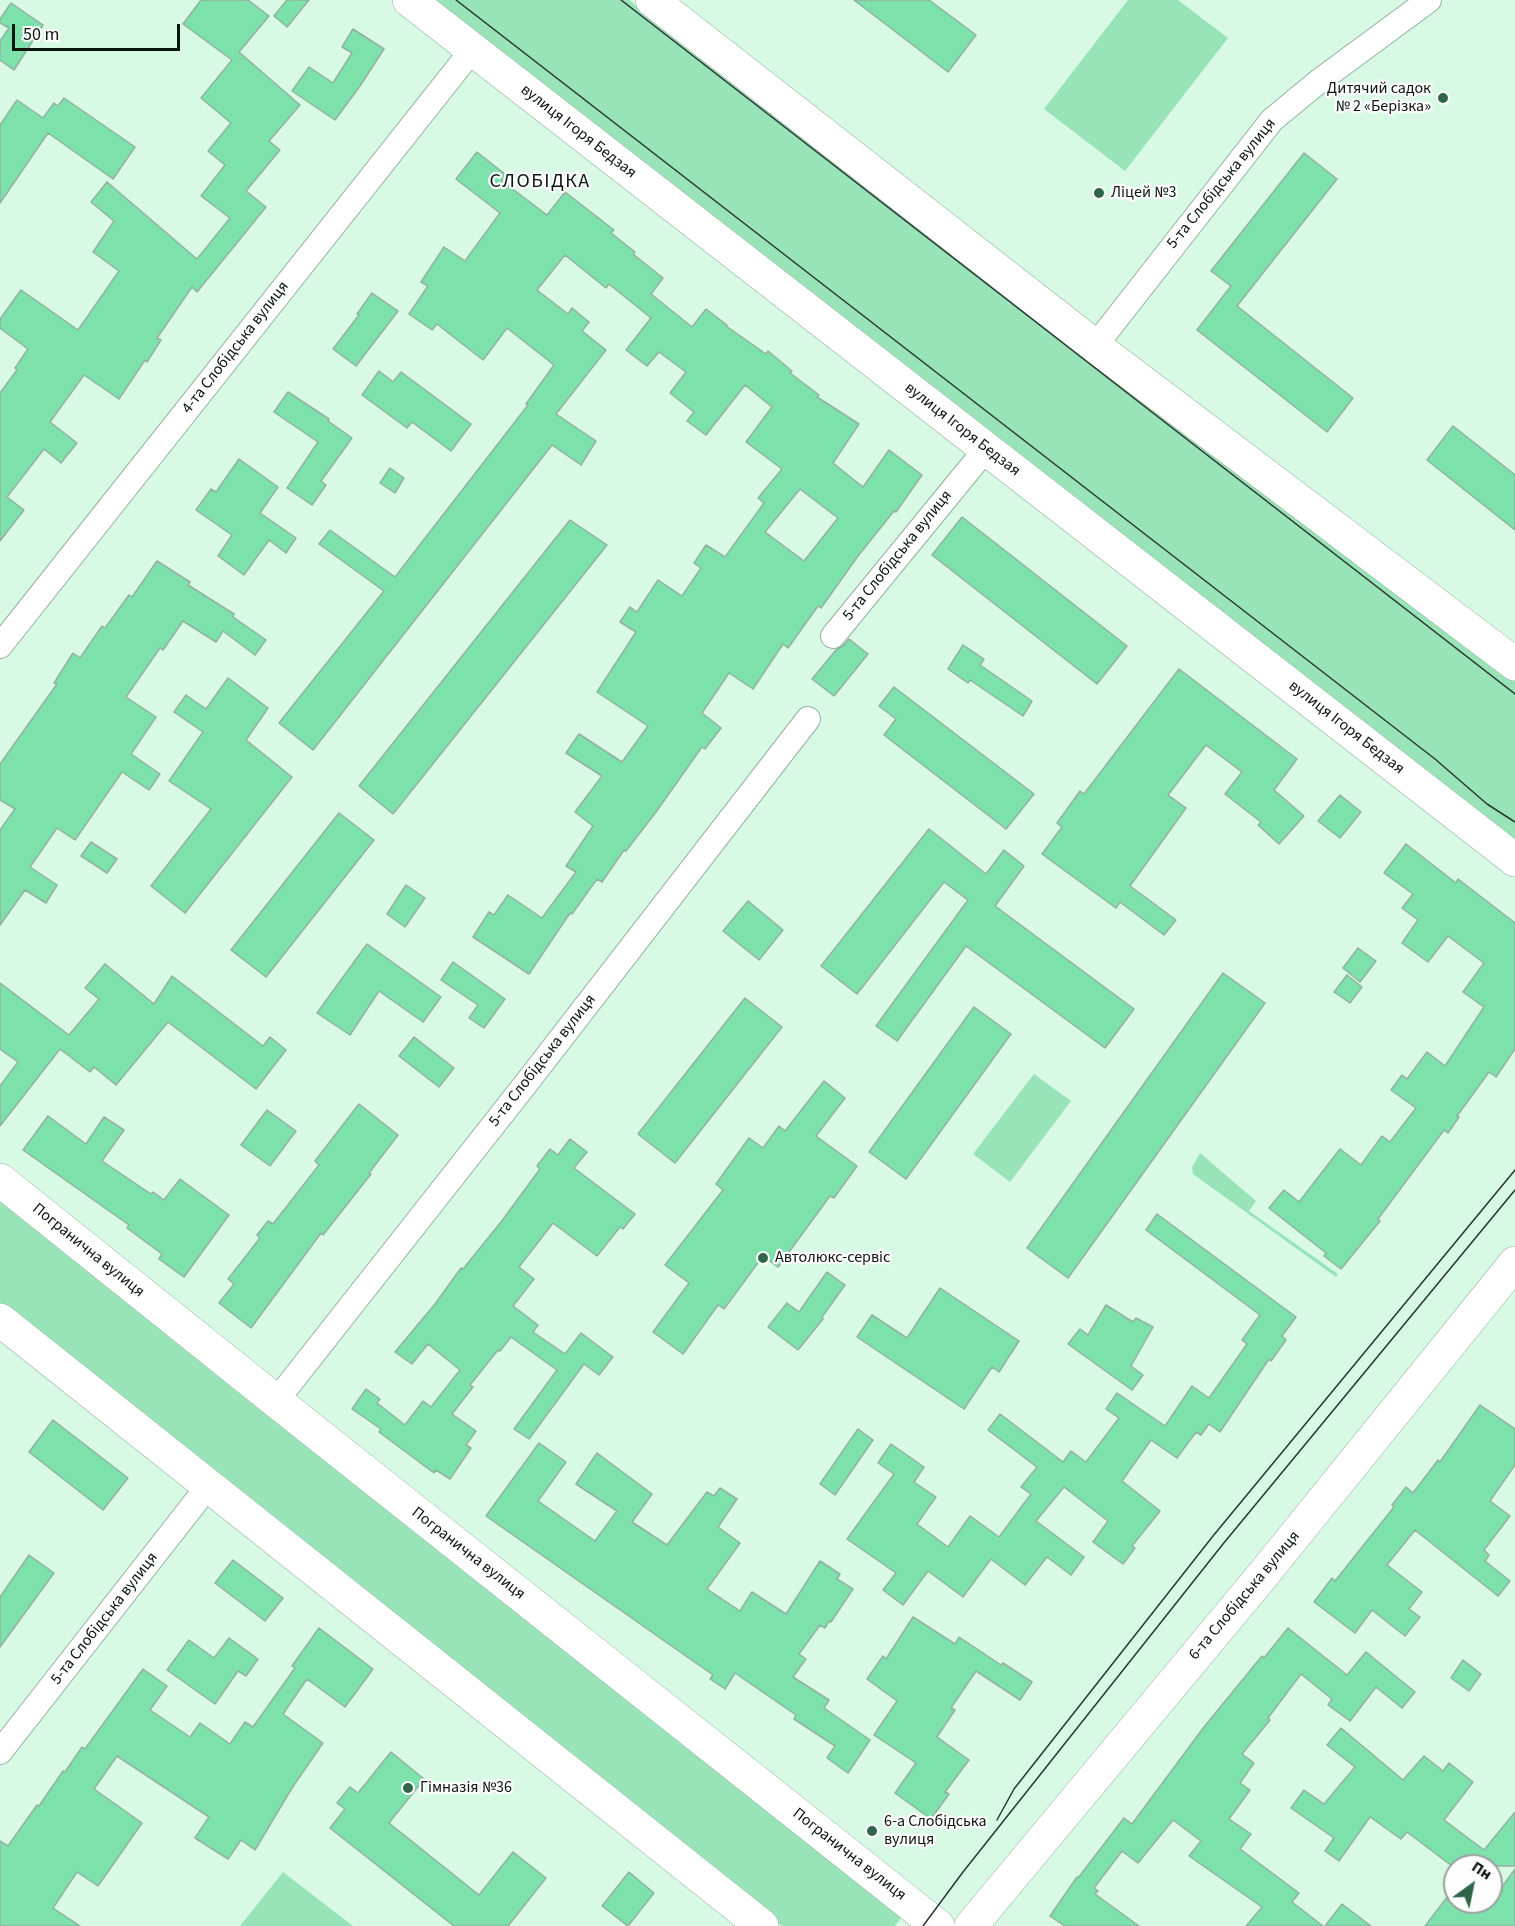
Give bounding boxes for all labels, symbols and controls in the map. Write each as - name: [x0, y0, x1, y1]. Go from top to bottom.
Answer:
- scale bar: [15, 12, 183, 50]
- text: 50 m: [23, 22, 59, 47]
- place label: Дитячий садок № 2 «Берізка»: [1327, 79, 1431, 117]
- street label: вулиця Ігоря Бедзая: [516, 81, 640, 183]
- marker: Дитячий садок № 2 «Берізка»: [1436, 91, 1450, 105]
- street label: 5-та Слобідська вулиця: [1163, 115, 1281, 253]
- district label: СЛОБІДКА: [489, 171, 591, 195]
- place label: Ліцей №3: [1111, 183, 1176, 203]
- marker: Ліцей №3: [1092, 186, 1106, 200]
- street label: 4-та Слобідська вулиця: [178, 278, 294, 418]
- street label: вулиця Ігоря Бедзая: [900, 379, 1024, 481]
- street label: 5-та Слобідська вулиця: [839, 487, 957, 625]
- street label: вулиця Ігоря Бедзая: [1284, 677, 1408, 779]
- street label: 5-та Слобідська вулиця: [485, 991, 601, 1131]
- street label: Погранична вулиця: [28, 1200, 148, 1302]
- place label: Автолюкс-сервіс: [775, 1248, 890, 1268]
- marker: Автолюкс-сервіс: [756, 1251, 770, 1265]
- street label: Погранична вулиця: [407, 1504, 529, 1604]
- street label: 6-та Слобідська вулиця: [1185, 1528, 1305, 1664]
- street label: 5-та Слобідська вулиця: [47, 1549, 163, 1689]
- place label: Гімназія №36: [420, 1778, 512, 1798]
- marker: Гімназія №36: [401, 1781, 415, 1795]
- street label: Погранична вулиця: [788, 1805, 910, 1905]
- place label: 6-а Слобідська вулиця: [884, 1812, 987, 1850]
- marker: 6-а Слобідська вулиця: [865, 1824, 879, 1838]
- north arrow: [1443, 1854, 1503, 1914]
- text: Пн: [1467, 1856, 1496, 1885]

